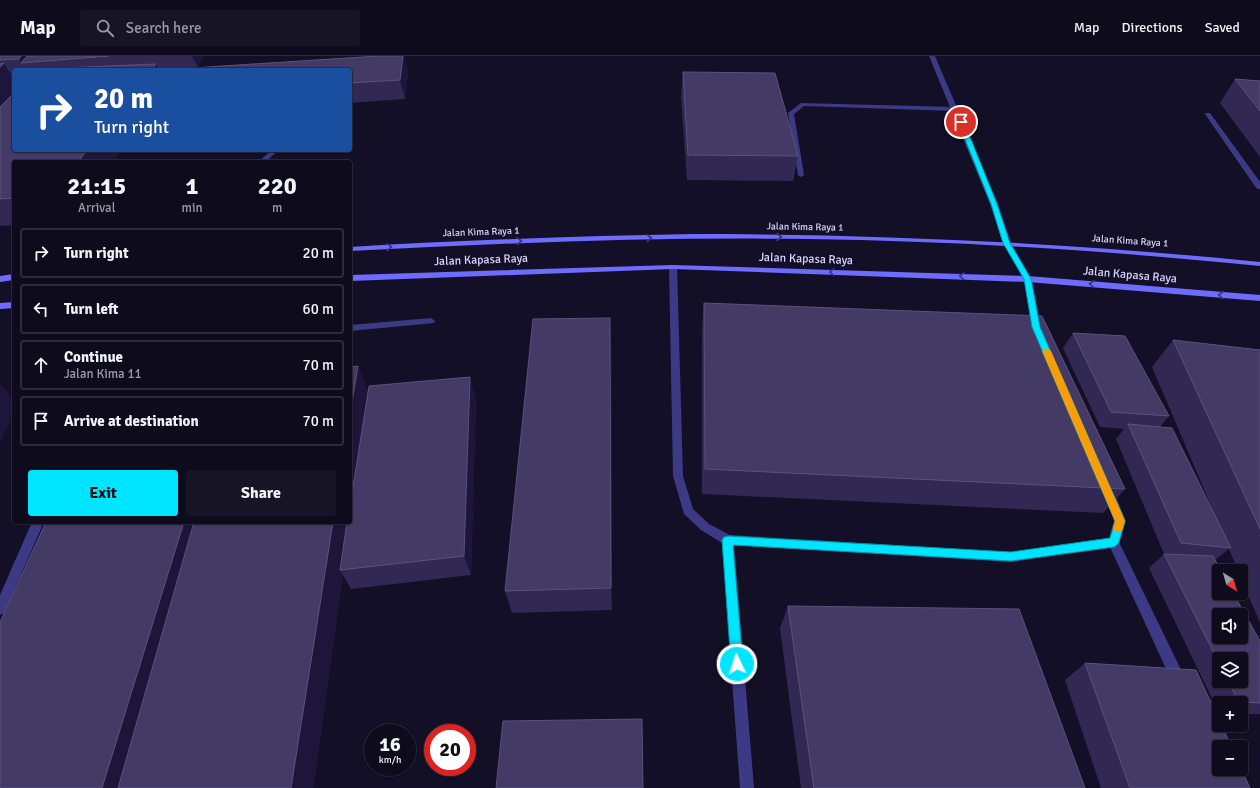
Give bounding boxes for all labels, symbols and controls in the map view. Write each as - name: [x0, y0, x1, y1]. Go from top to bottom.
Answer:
- search box: [80, 10, 360, 46]
- text: Map: [20, 16, 56, 40]
- icon: search: [94, 17, 116, 39]
- text: Search here: [126, 19, 201, 37]
- text: Map: [1074, 19, 1100, 36]
- text: Directions: [1122, 19, 1183, 36]
- text: Saved: [1205, 19, 1240, 36]
- text: 20 m: [94, 82, 153, 116]
- icon: right: [28, 84, 80, 136]
- pin: [944, 105, 978, 139]
- icon: arrive: [950, 111, 972, 133]
- text: Turn right: [94, 116, 169, 138]
- text: 21:15: [67, 171, 126, 201]
- text: 1: [186, 171, 198, 201]
- text: 220: [258, 171, 297, 201]
- text: Arrival: [78, 200, 115, 216]
- text: min: [182, 200, 203, 216]
- text: m: [272, 200, 282, 216]
- street label: Jalan Kima Raya 1: [766, 220, 844, 234]
- street label: Jalan Kima Raya 1: [442, 225, 520, 239]
- street label: Jalan Kima Raya 1: [1091, 232, 1169, 250]
- one-way arrow: [776, 233, 782, 241]
- one-way arrow: [646, 234, 652, 242]
- one-way arrow: [516, 237, 522, 245]
- icon: right: [30, 242, 52, 264]
- one-way arrow: [386, 242, 392, 251]
- text: Turn right: [64, 244, 129, 262]
- text: 20 m: [303, 244, 334, 262]
- street label: Jalan Kapasa Raya: [759, 250, 853, 268]
- street label: Jalan Kapasa Raya: [434, 251, 528, 269]
- street label: Jalan Kapasa Raya: [1082, 263, 1178, 287]
- one-way arrow: [829, 268, 835, 276]
- one-way arrow: [959, 272, 965, 281]
- one-way arrow: [1089, 280, 1095, 289]
- one-way arrow: [1218, 291, 1224, 300]
- icon: left: [30, 298, 52, 320]
- text: Turn left: [64, 300, 118, 318]
- text: 60 m: [303, 300, 334, 318]
- text: Continue: [64, 348, 123, 366]
- icon: ahead: [30, 354, 52, 376]
- text: 70 m: [303, 356, 334, 374]
- text: Jalan Kima 11: [64, 366, 142, 382]
- icon: arrive: [30, 410, 52, 432]
- text: Arrive at destination: [64, 412, 199, 430]
- text: 70 m: [303, 412, 334, 430]
- button: Exit: [28, 470, 178, 516]
- button: Share: [186, 470, 336, 516]
- north arrow: [1212, 564, 1248, 600]
- map controls: [1212, 564, 1248, 776]
- button: sound: [1212, 608, 1248, 644]
- position arrow: [716, 643, 758, 685]
- button: layers: [1212, 652, 1248, 688]
- button: +: [1212, 696, 1248, 732]
- speed limit sign: 20: [424, 724, 476, 776]
- text: 16: [379, 732, 401, 757]
- button: −: [1212, 740, 1248, 776]
- text: km/h: [379, 754, 401, 766]

